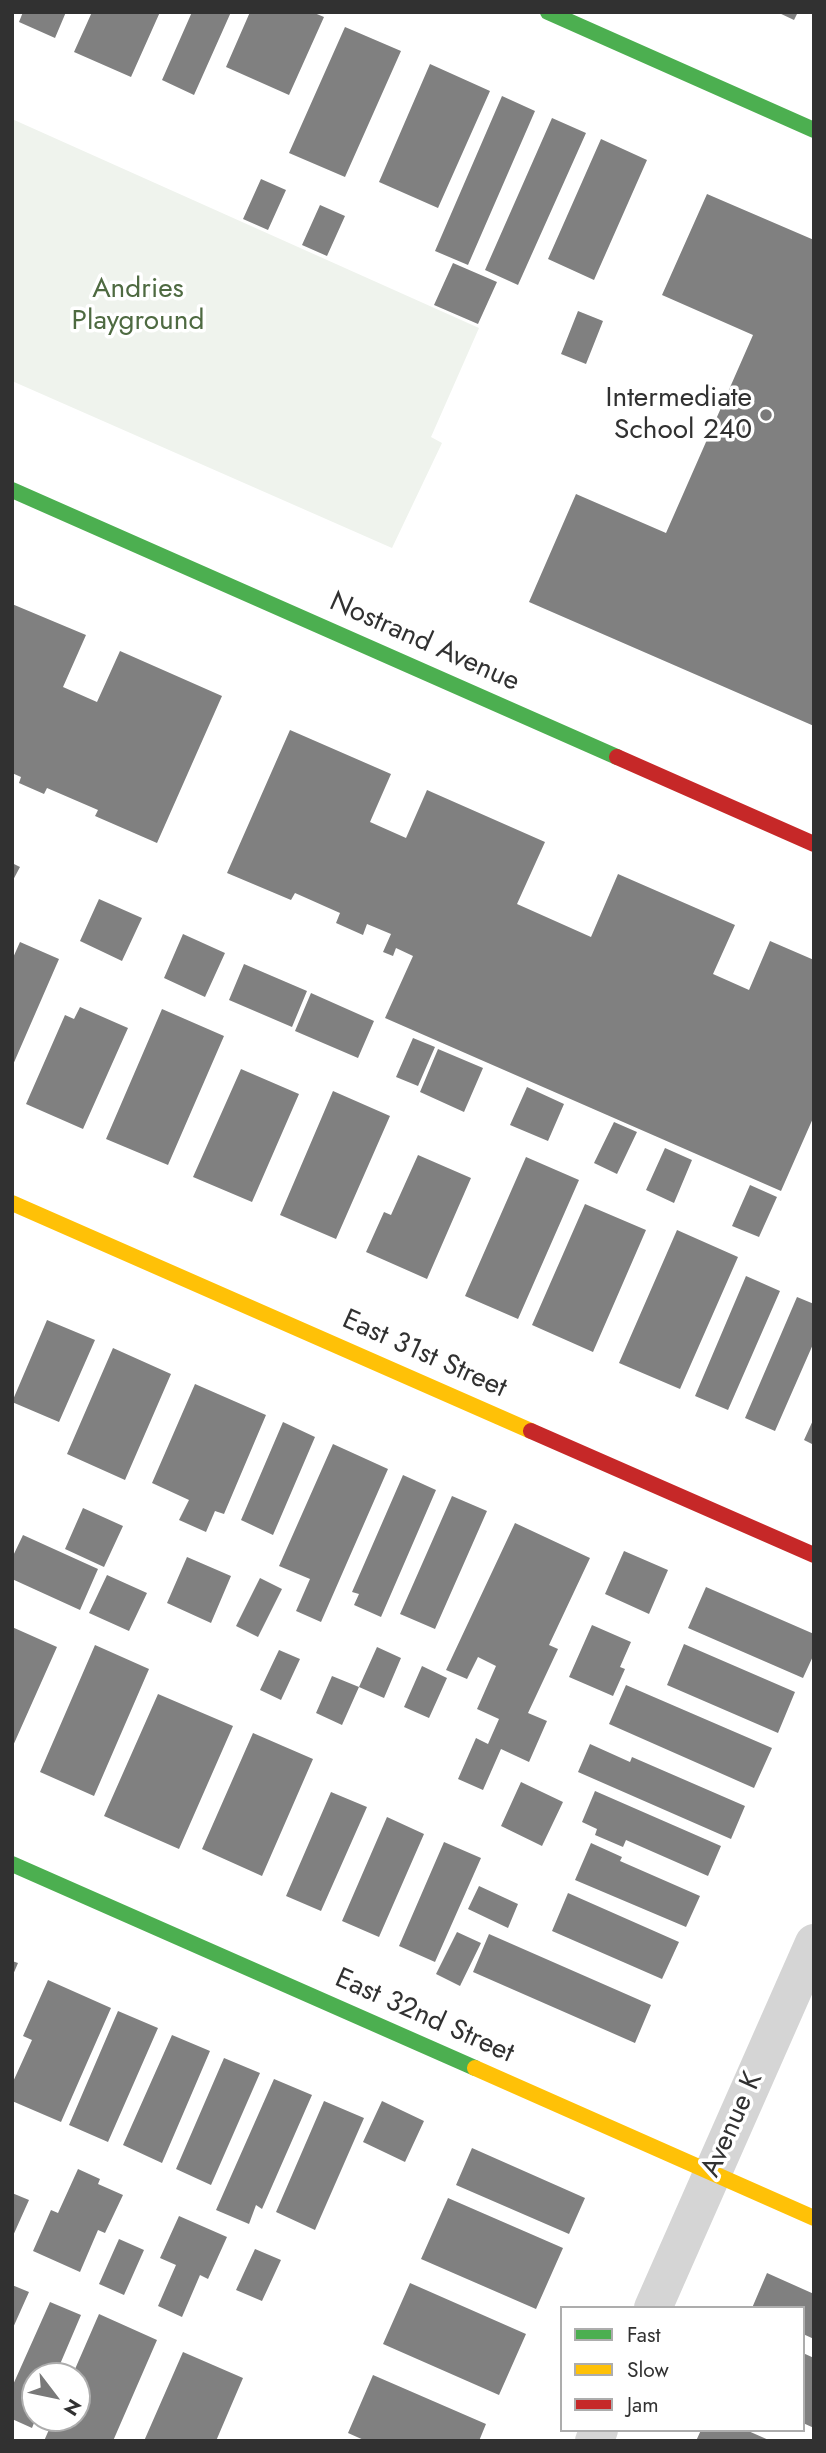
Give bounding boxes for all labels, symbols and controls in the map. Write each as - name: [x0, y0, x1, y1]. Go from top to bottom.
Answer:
- park label: Andries Playground: [72, 273, 204, 339]
- place label: Intermediate School 240: [606, 382, 752, 448]
- marker: Intermediate School 240: [758, 407, 774, 423]
- street label: Nostrand Avenue: [324, 586, 524, 700]
- street label: East 31st Street: [337, 1304, 511, 1406]
- street label: East 32nd Street: [329, 1963, 519, 2071]
- street label: Avenue K: [695, 2067, 771, 2183]
- legend: [560, 2306, 805, 2432]
- text: Fast: [627, 2320, 660, 2350]
- text: Slow: [627, 2355, 669, 2385]
- north arrow: [21, 2362, 91, 2432]
- text: Jam: [627, 2390, 659, 2420]
- text: N: [57, 2394, 88, 2421]

